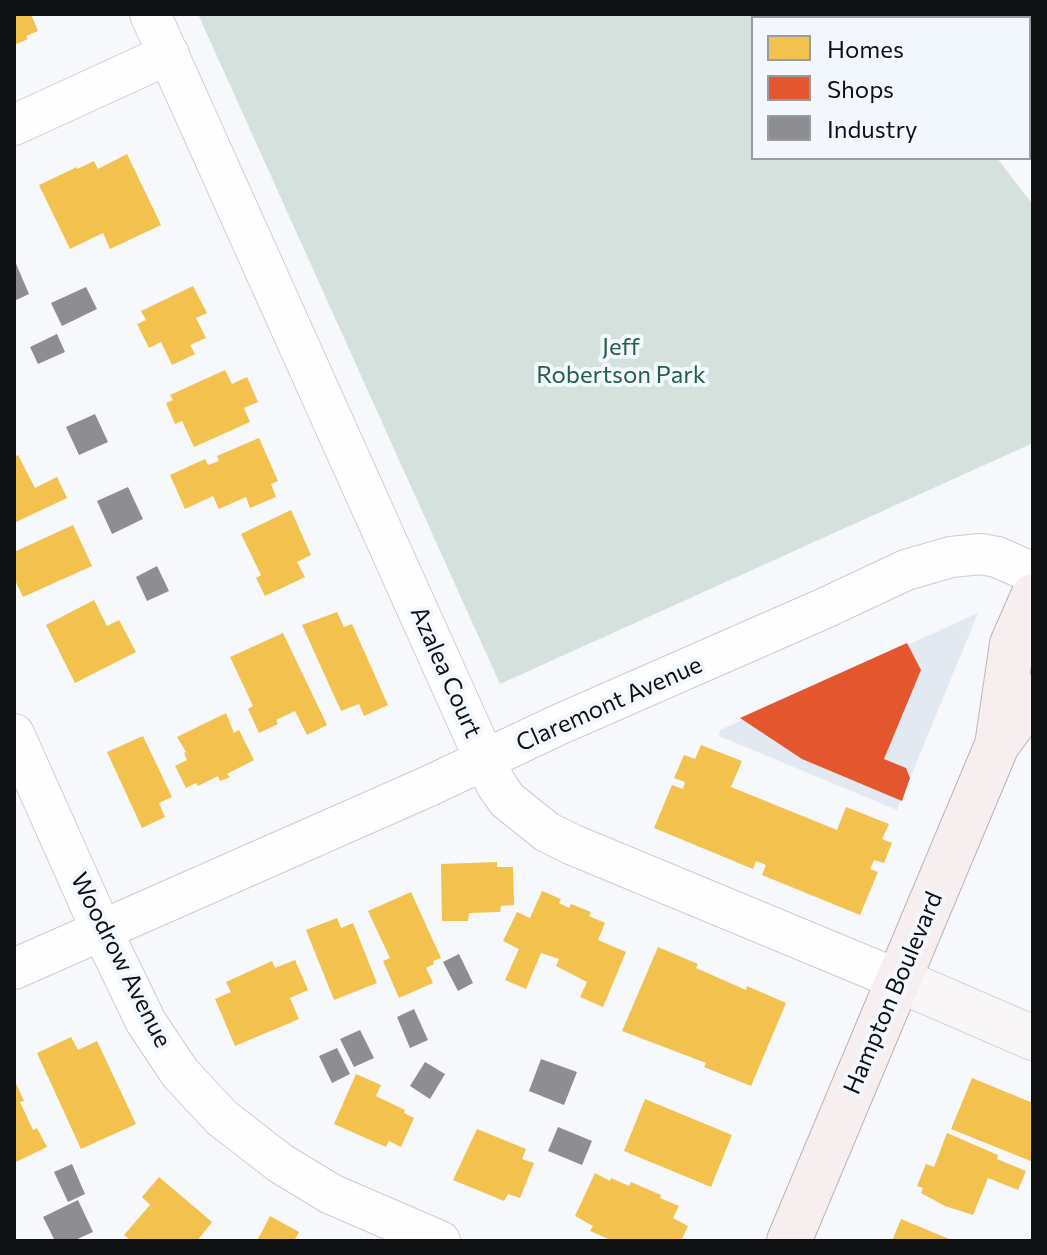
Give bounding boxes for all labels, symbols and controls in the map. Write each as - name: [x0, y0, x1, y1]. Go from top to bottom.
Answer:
- legend: [751, 16, 1031, 160]
- text: Homes: [827, 34, 904, 63]
- text: Shops: [827, 74, 894, 103]
- text: Industry: [827, 114, 917, 143]
- park label: Jeff Robertson Park: [536, 333, 706, 389]
- street label: Azalea Court: [404, 602, 488, 742]
- street label: Claremont Avenue: [512, 650, 706, 758]
- street label: Woodrow Avenue: [65, 868, 177, 1052]
- street label: Hampton Boulevard: [837, 887, 949, 1099]

